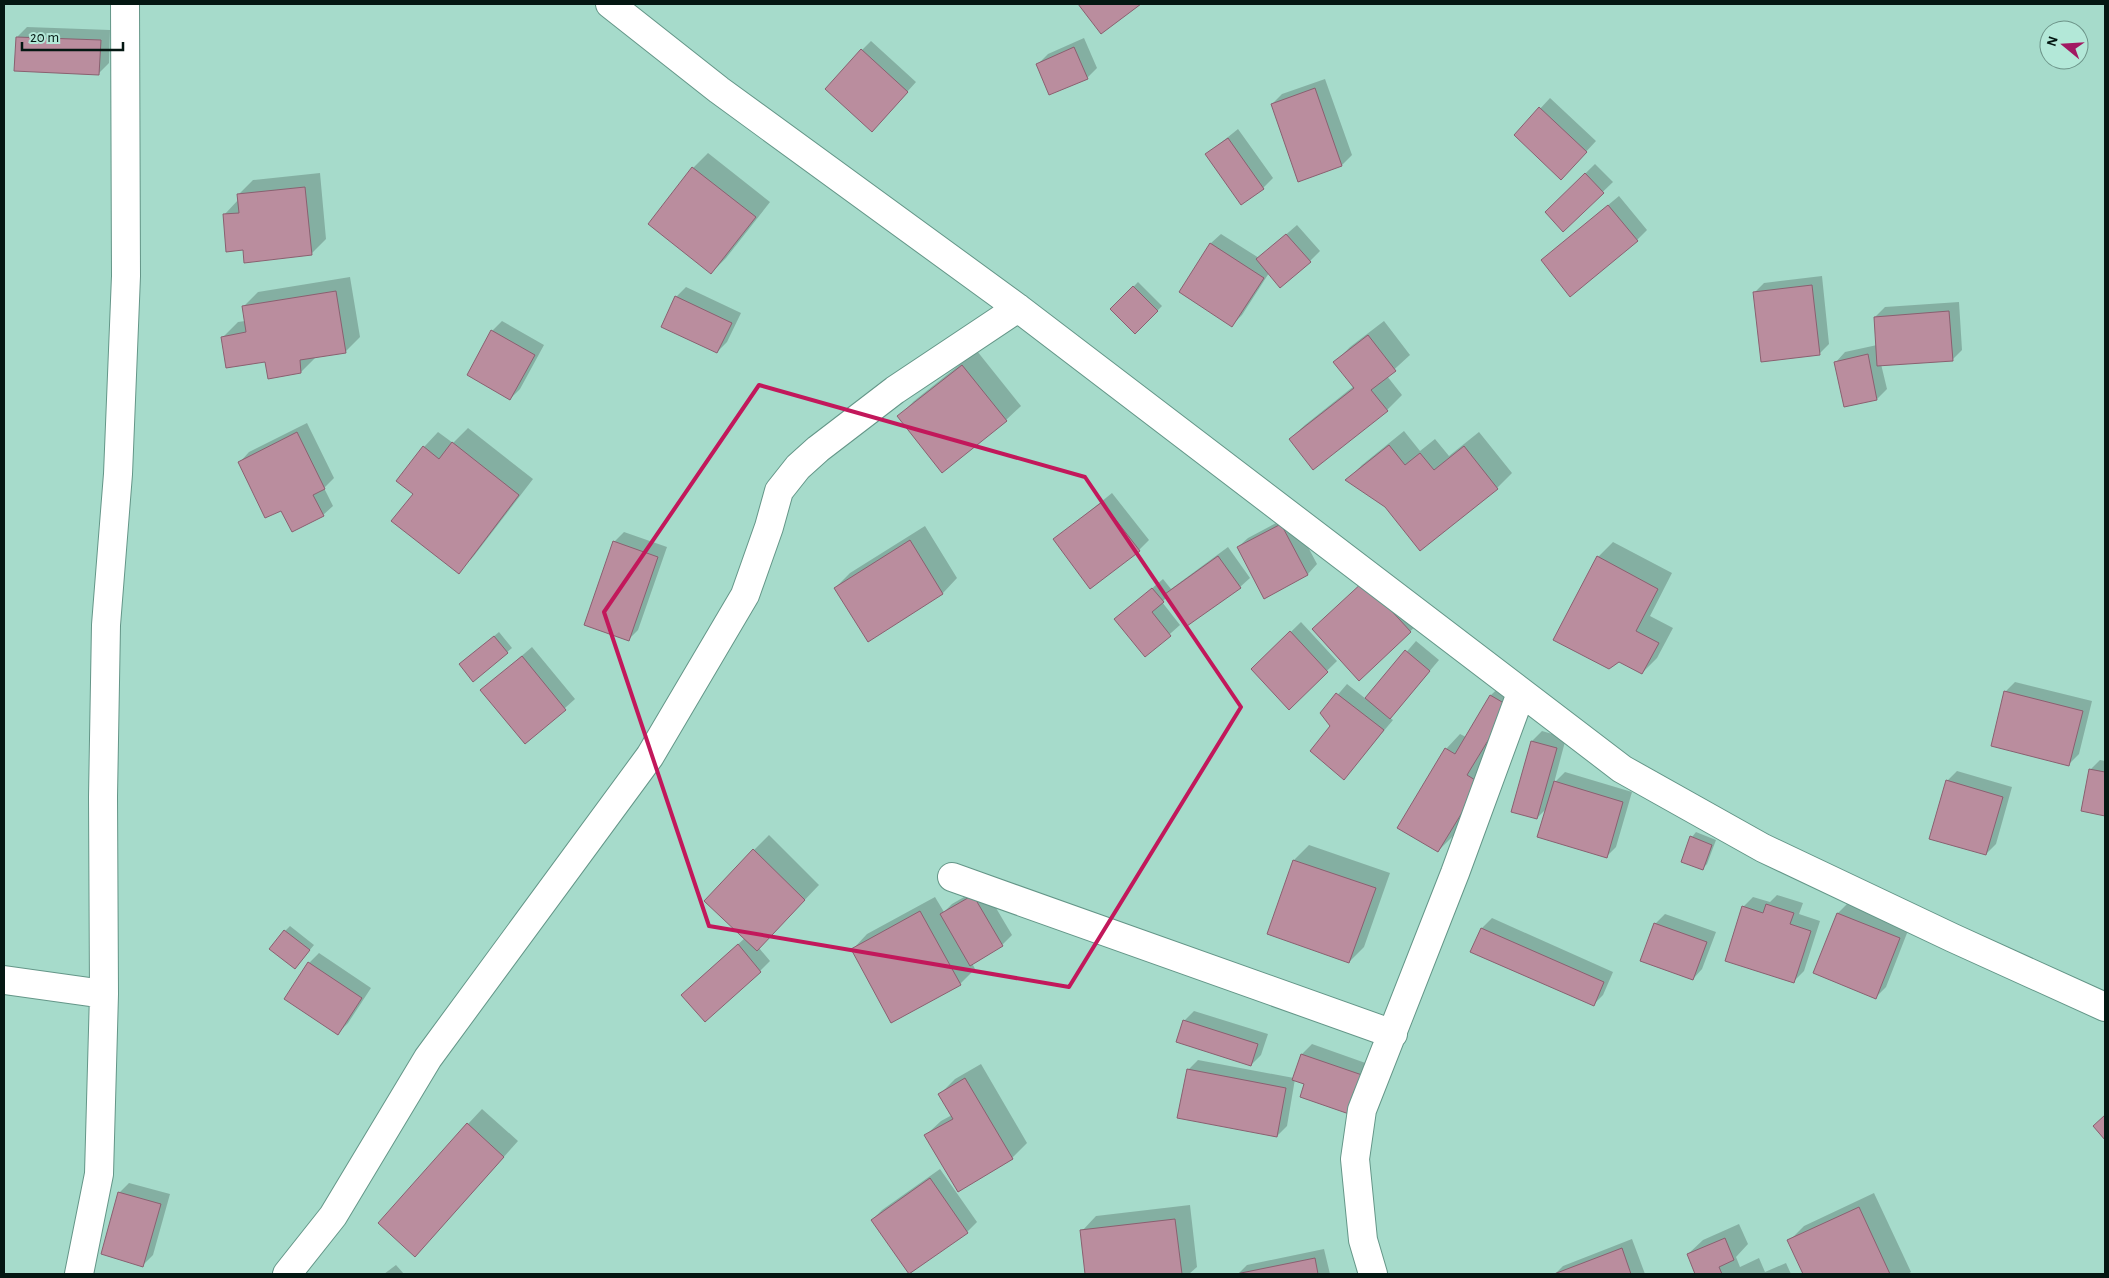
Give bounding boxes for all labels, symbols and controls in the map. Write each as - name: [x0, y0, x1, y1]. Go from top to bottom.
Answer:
- scale bar: [22, 20, 124, 52]
- north arrow: [2039, 20, 2089, 70]
- text: 20 m: [30, 30, 59, 45]
- text: N: [2044, 34, 2061, 48]

